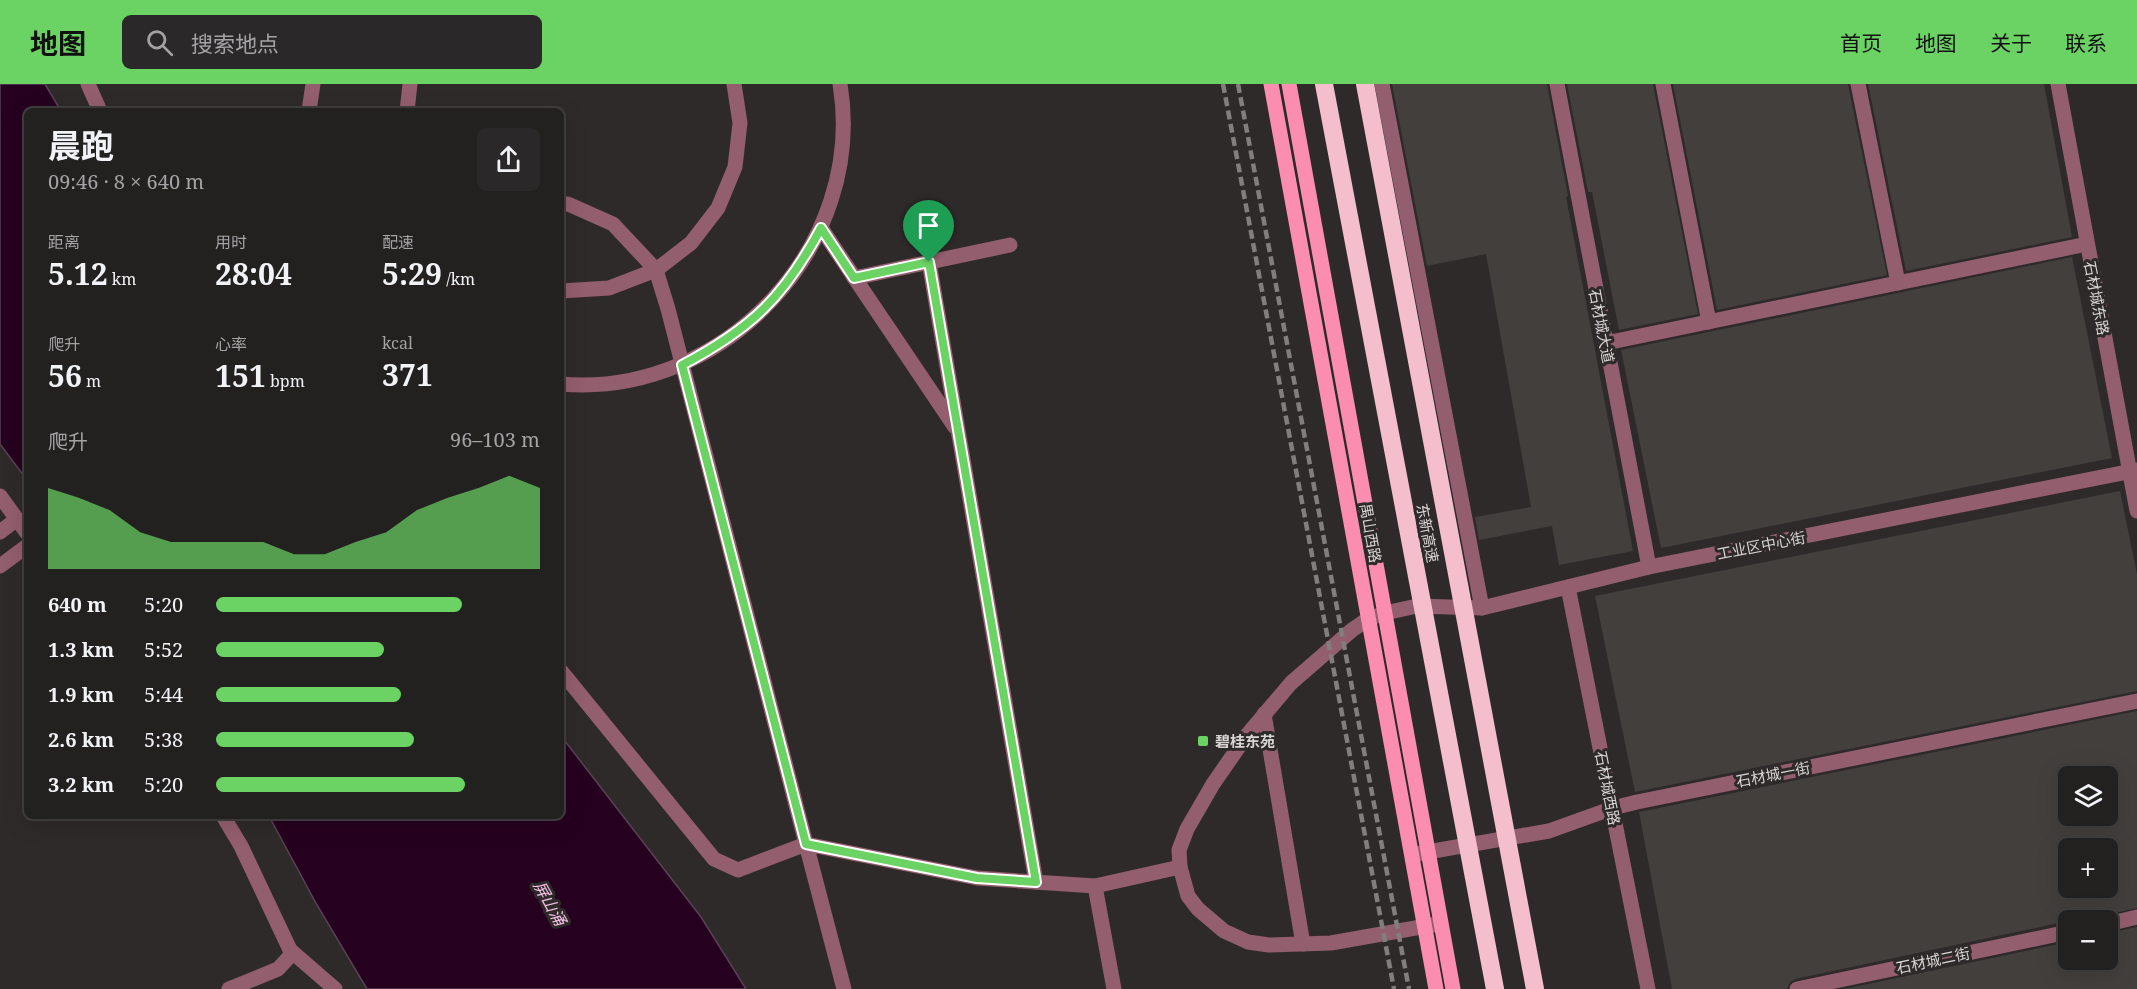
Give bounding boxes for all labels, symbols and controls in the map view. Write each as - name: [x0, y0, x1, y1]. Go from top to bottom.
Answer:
- search box: [122, 15, 542, 69]
- text: 地图: [30, 24, 86, 62]
- icon: search: [143, 26, 176, 59]
- text: 搜索地点: [191, 28, 279, 58]
- text: 首页: [1840, 29, 1882, 57]
- text: 地图: [1915, 29, 1957, 57]
- text: 关于: [1990, 29, 2032, 57]
- text: 联系: [2065, 29, 2107, 57]
- text: 晨跑: [48, 123, 114, 168]
- button: share: [477, 128, 540, 191]
- text: 09:46 · 8 × 640 m: [48, 168, 204, 195]
- pin: [903, 200, 954, 262]
- icon: arrive: [912, 209, 945, 242]
- text: 距离: [48, 231, 80, 253]
- text: 用时: [215, 231, 247, 253]
- text: 配速: [382, 231, 414, 253]
- text: 5.12: [48, 253, 108, 294]
- text: 28:04: [215, 253, 292, 294]
- text: 5:29: [382, 253, 442, 294]
- street label: 石材城东路: [2080, 259, 2114, 337]
- text: km: [108, 268, 136, 290]
- text: /km: [442, 268, 475, 290]
- street label: 石材城大道: [1585, 287, 1619, 365]
- text: kcal: [382, 332, 413, 354]
- text: 爬升: [48, 333, 80, 355]
- text: 心率: [215, 333, 247, 355]
- text: 371: [382, 354, 433, 395]
- text: 56: [48, 355, 82, 396]
- text: 151: [215, 355, 266, 396]
- text: m: [82, 370, 101, 392]
- text: bpm: [266, 370, 305, 392]
- text: 96–103 m: [450, 426, 540, 453]
- text: 爬升: [48, 428, 88, 455]
- street label: 禺山西路: [1356, 502, 1386, 564]
- street label: 东新高速: [1412, 502, 1444, 564]
- street label: 工业区中心街: [1715, 527, 1807, 563]
- text: 640 m: [48, 591, 107, 618]
- text: 5:20: [144, 591, 183, 618]
- text: 1.3 km: [48, 636, 114, 663]
- text: 5:52: [144, 636, 183, 663]
- text: 1.9 km: [48, 681, 114, 708]
- text: 5:44: [144, 681, 183, 708]
- text: 2.6 km: [48, 726, 114, 753]
- text: 5:38: [144, 726, 183, 753]
- place label: 碧桂东苑: [1215, 731, 1275, 751]
- marker: 碧桂东苑: [1196, 734, 1210, 748]
- street label: 石材城西路: [1591, 749, 1625, 827]
- street label: 石材城一街: [1734, 757, 1812, 791]
- map controls: [2058, 766, 2118, 970]
- button: layers: [2058, 766, 2118, 826]
- text: 3.2 km: [48, 771, 114, 798]
- text: 5:20: [144, 771, 183, 798]
- button: +: [2058, 838, 2118, 898]
- water label: 屏山涌: [529, 877, 572, 931]
- button: −: [2058, 910, 2118, 970]
- street label: 石材城二街: [1894, 942, 1972, 978]

